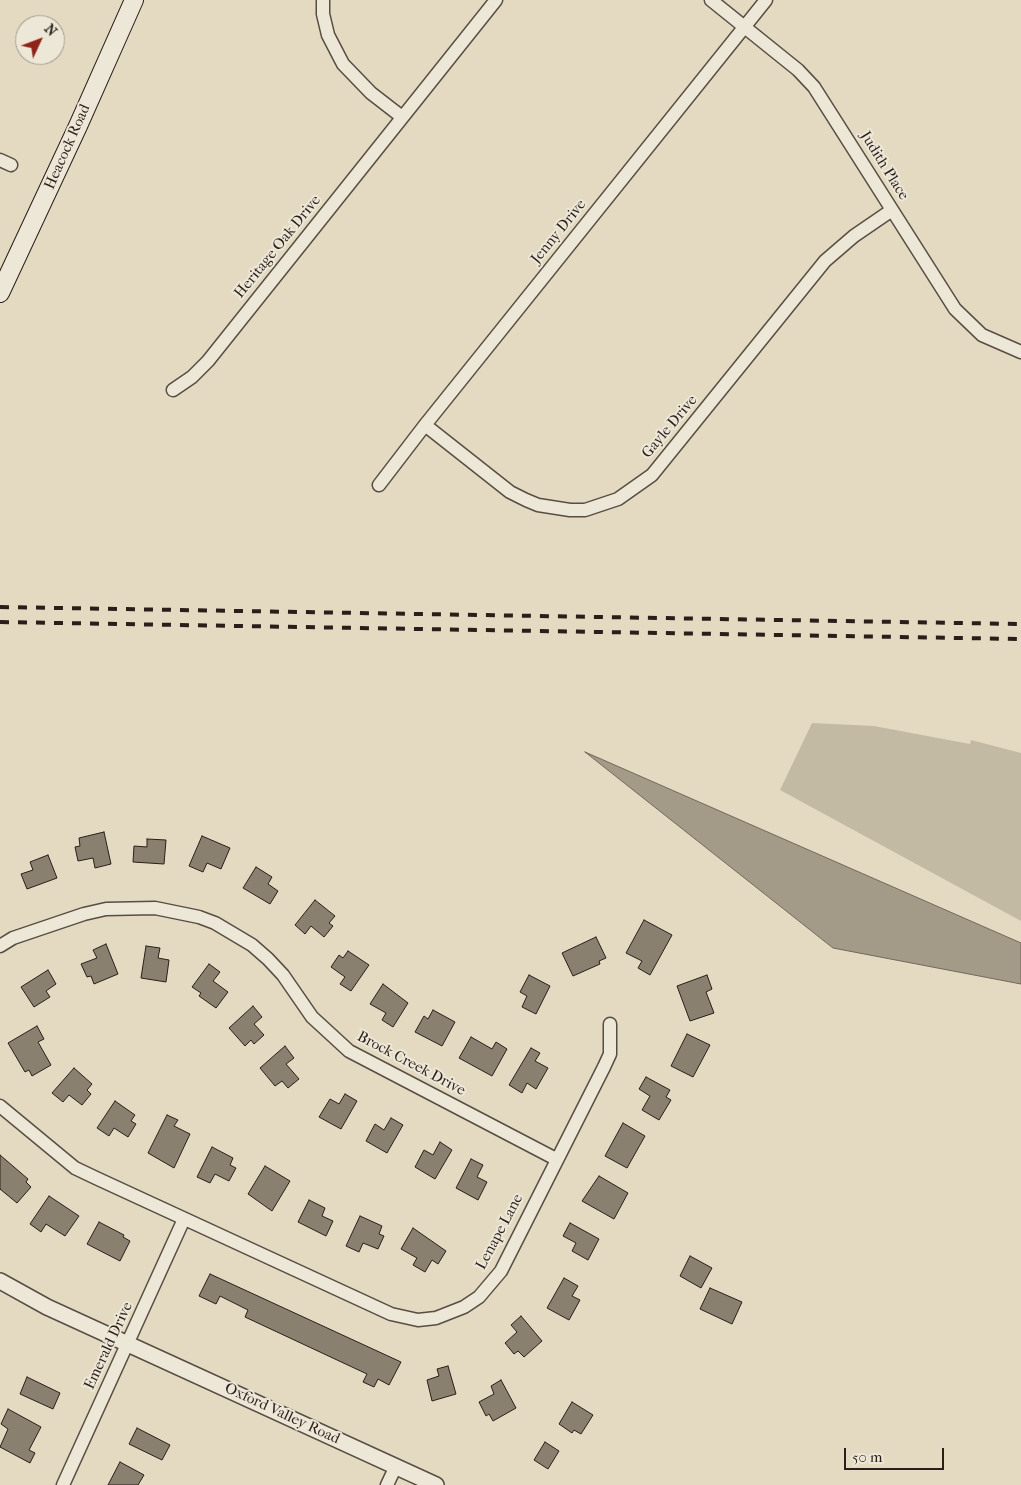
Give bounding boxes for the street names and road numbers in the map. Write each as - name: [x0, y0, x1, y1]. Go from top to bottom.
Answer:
- street label: Heacock Road: [41, 102, 95, 192]
- street label: Judith Place: [856, 128, 912, 204]
- street label: Heritage Oak Drive: [231, 192, 325, 302]
- street label: Jenny Drive: [528, 196, 590, 268]
- street label: Gayle Drive: [639, 392, 701, 462]
- street label: Brock Creek Drive: [354, 1028, 468, 1100]
- street label: Lenape Lane: [473, 1191, 527, 1273]
- street label: Emerald Drive: [81, 1299, 137, 1393]
- street label: Oxford Valley Road: [221, 1379, 343, 1449]

